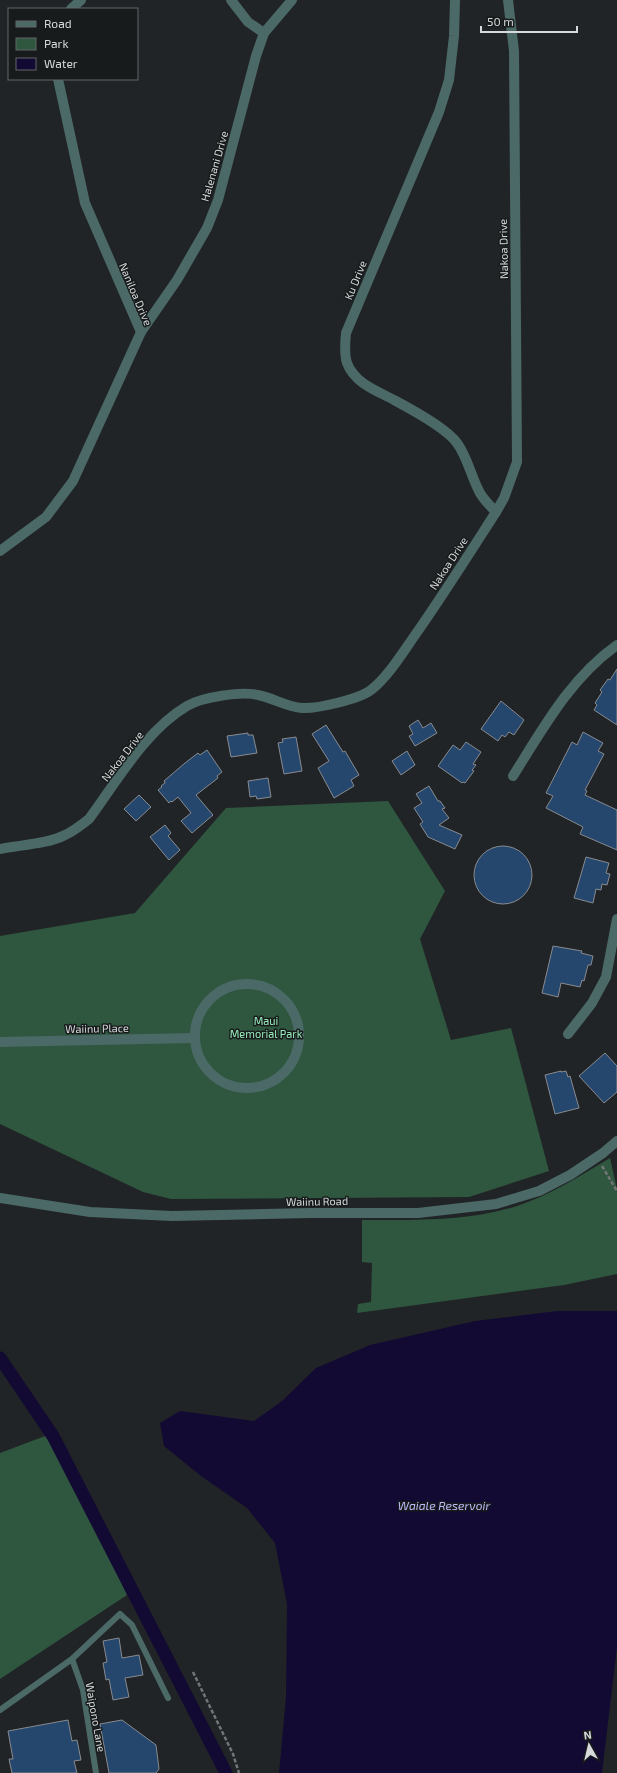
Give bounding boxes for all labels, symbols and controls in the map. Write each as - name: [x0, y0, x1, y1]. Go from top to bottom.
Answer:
- legend: [8, 8, 138, 80]
- scale bar: [481, 8, 577, 34]
- text: 50 m: [487, 14, 514, 28]
- text: Road: [44, 16, 72, 30]
- text: Park: [44, 36, 69, 50]
- text: Water: [44, 56, 78, 70]
- street label: Halenani Drive: [198, 129, 230, 203]
- street label: Nakoa Drive: [496, 219, 510, 279]
- street label: Ku Drive: [341, 258, 369, 302]
- street label: Naniloa Drive: [117, 261, 155, 327]
- street label: Nakoa Drive: [426, 534, 470, 592]
- street label: Nakoa Drive: [98, 728, 146, 784]
- park label: Maui Memorial Park: [230, 1014, 303, 1040]
- street label: Waiinu Place: [65, 1021, 129, 1035]
- street label: Waiinu Road: [286, 1194, 348, 1208]
- water label: Waiale Reservoir: [398, 1498, 490, 1512]
- street label: Waipono Lane: [83, 1681, 109, 1753]
- north arrow: [569, 1725, 609, 1765]
- text: N: [583, 1728, 592, 1742]

